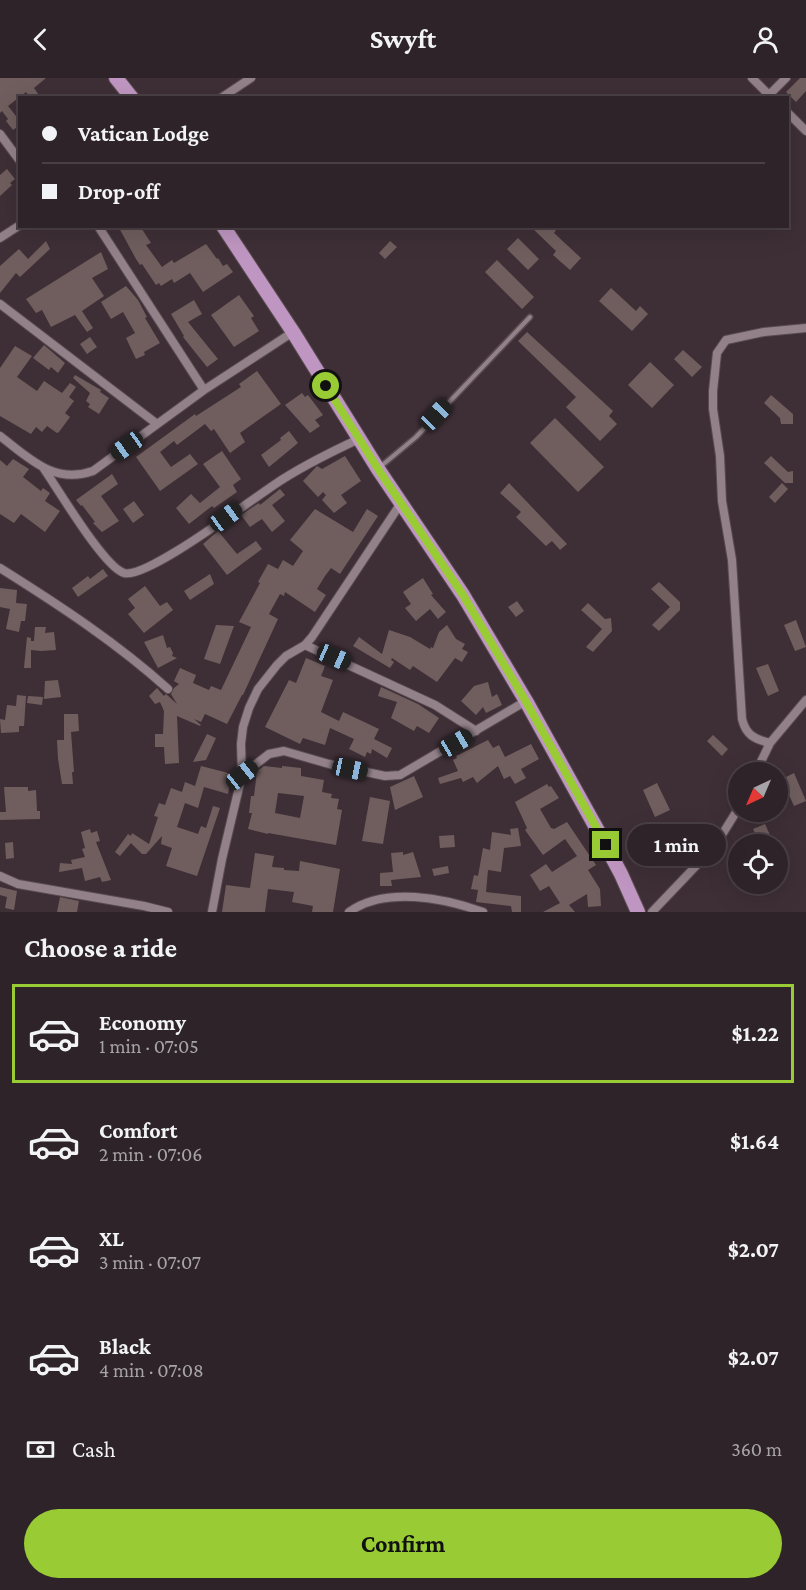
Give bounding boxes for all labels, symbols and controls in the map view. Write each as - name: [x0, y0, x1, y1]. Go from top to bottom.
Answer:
- icon: back: [24, 23, 57, 56]
- icon: person: [749, 23, 782, 56]
- text: Swyft: [370, 24, 436, 54]
- text: Vatican Lodge: [78, 121, 209, 146]
- text: Drop-off: [78, 179, 160, 204]
- route start: [312, 372, 339, 399]
- car: [417, 396, 455, 434]
- car: [107, 428, 147, 464]
- car: [206, 499, 246, 535]
- car: [314, 641, 354, 673]
- car: [436, 726, 476, 760]
- car: [331, 756, 369, 782]
- car: [222, 757, 262, 793]
- north arrow: [728, 762, 788, 822]
- map controls: [728, 762, 788, 894]
- callout: 1 min: [627, 824, 726, 866]
- route end: [592, 831, 619, 858]
- text: 1 min: [654, 834, 699, 856]
- button: locate: [728, 834, 788, 894]
- text: Choose a ride: [24, 933, 177, 963]
- icon: car: [27, 1007, 81, 1061]
- text: Economy: [99, 1010, 186, 1035]
- text: $1.22: [732, 1021, 779, 1046]
- text: 1 min · 07:05: [99, 1035, 199, 1057]
- icon: car: [27, 1115, 81, 1169]
- text: Comfort: [99, 1118, 177, 1143]
- text: $1.64: [730, 1129, 779, 1154]
- text: 2 min · 07:06: [99, 1143, 202, 1165]
- icon: car: [27, 1223, 81, 1277]
- text: XL: [99, 1226, 124, 1251]
- text: $2.07: [728, 1237, 779, 1262]
- text: 3 min · 07:07: [99, 1251, 201, 1273]
- icon: car: [27, 1331, 81, 1385]
- text: Black: [99, 1334, 151, 1359]
- text: $2.07: [728, 1345, 779, 1370]
- text: 4 min · 07:08: [99, 1359, 204, 1381]
- icon: cash: [24, 1433, 57, 1466]
- text: Cash: [72, 1437, 116, 1462]
- text: 360 m: [731, 1438, 782, 1460]
- button: Confirm: [24, 1509, 782, 1578]

